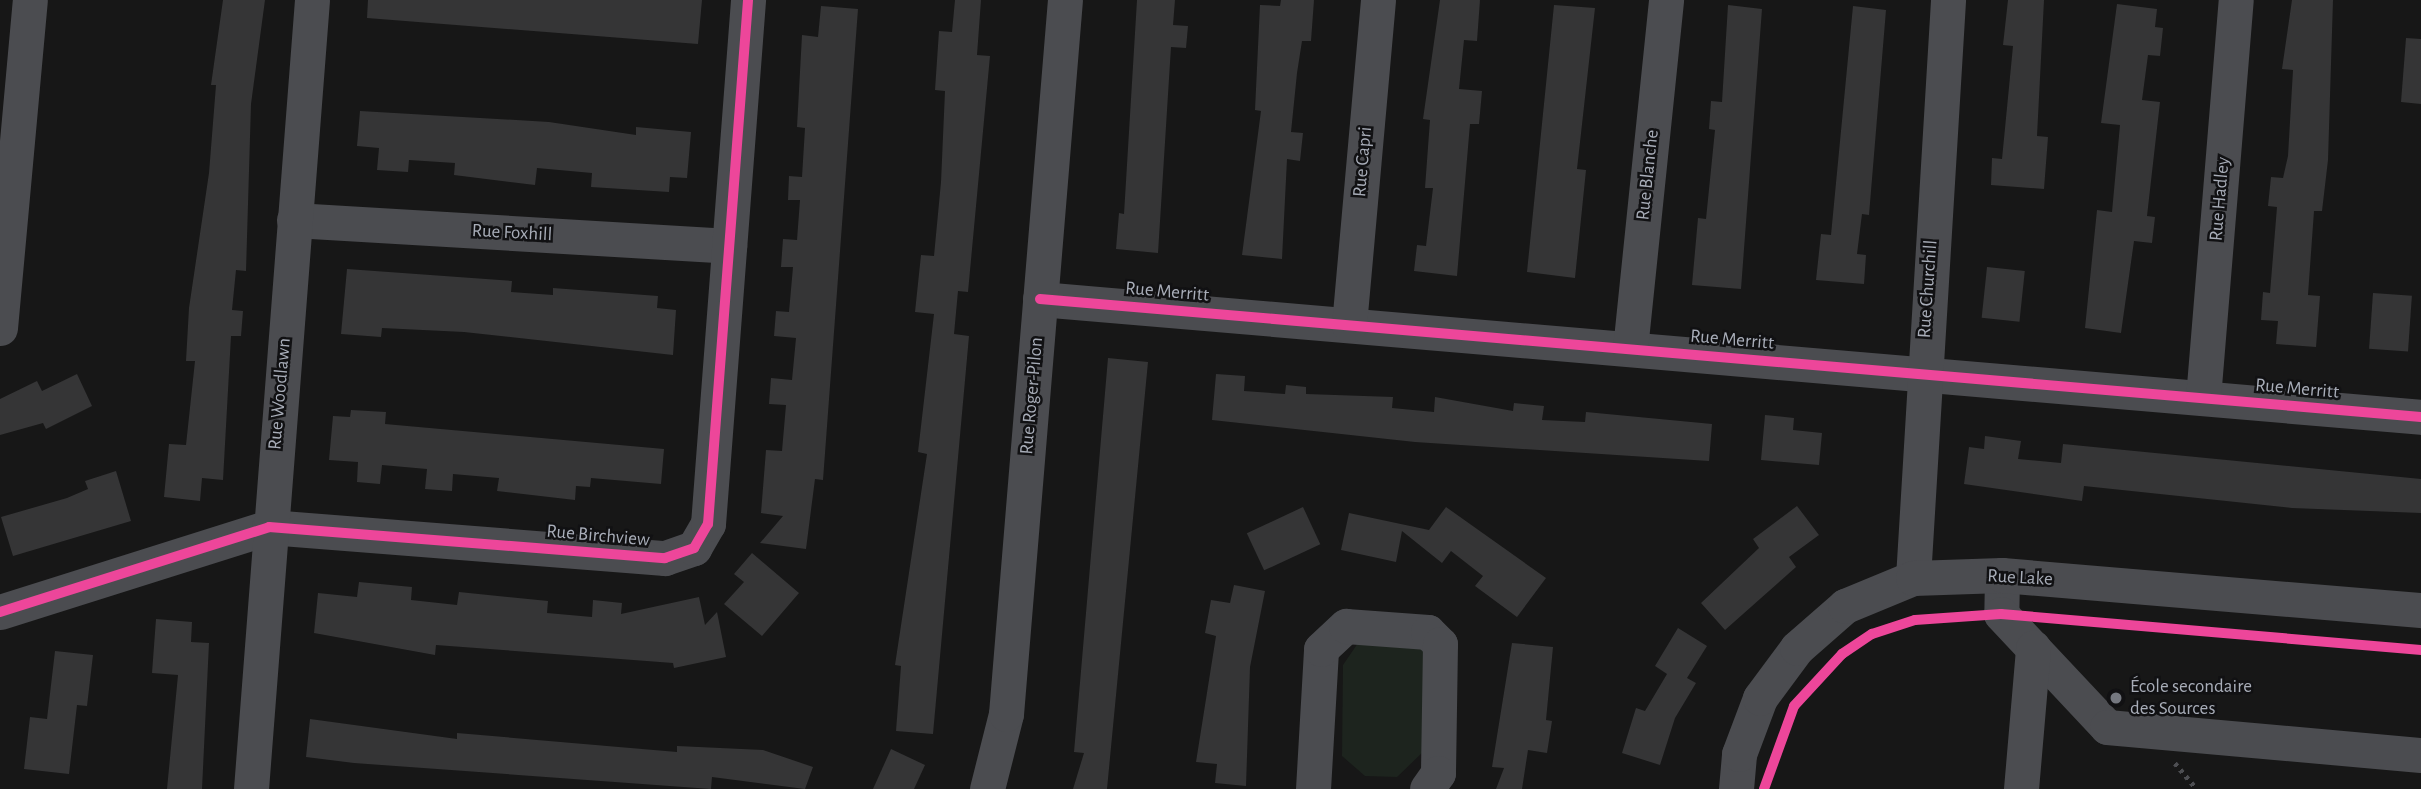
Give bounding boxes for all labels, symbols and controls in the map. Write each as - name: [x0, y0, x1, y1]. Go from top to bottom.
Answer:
- street label: Rue Capri: [1349, 126, 1377, 198]
- street label: Rue Blanche: [1632, 129, 1664, 221]
- street label: Rue Hadley: [2205, 156, 2235, 242]
- street label: Rue Foxhill: [471, 220, 553, 246]
- street label: Rue Churchill: [1913, 239, 1943, 339]
- street label: Rue Merritt: [1124, 277, 1210, 307]
- street label: Rue Merritt: [1689, 325, 1775, 355]
- street label: Rue Roger-Pilon: [1016, 336, 1048, 456]
- street label: Rue Woodlawn: [264, 337, 296, 451]
- street label: Rue Merritt: [2254, 374, 2340, 404]
- street label: Rue Birchview: [545, 520, 651, 552]
- street label: Rue Lake: [1987, 565, 2053, 591]
- place label: École secondaire des Sources: [2130, 676, 2252, 720]
- marker: École secondaire des Sources: [2108, 690, 2124, 706]

